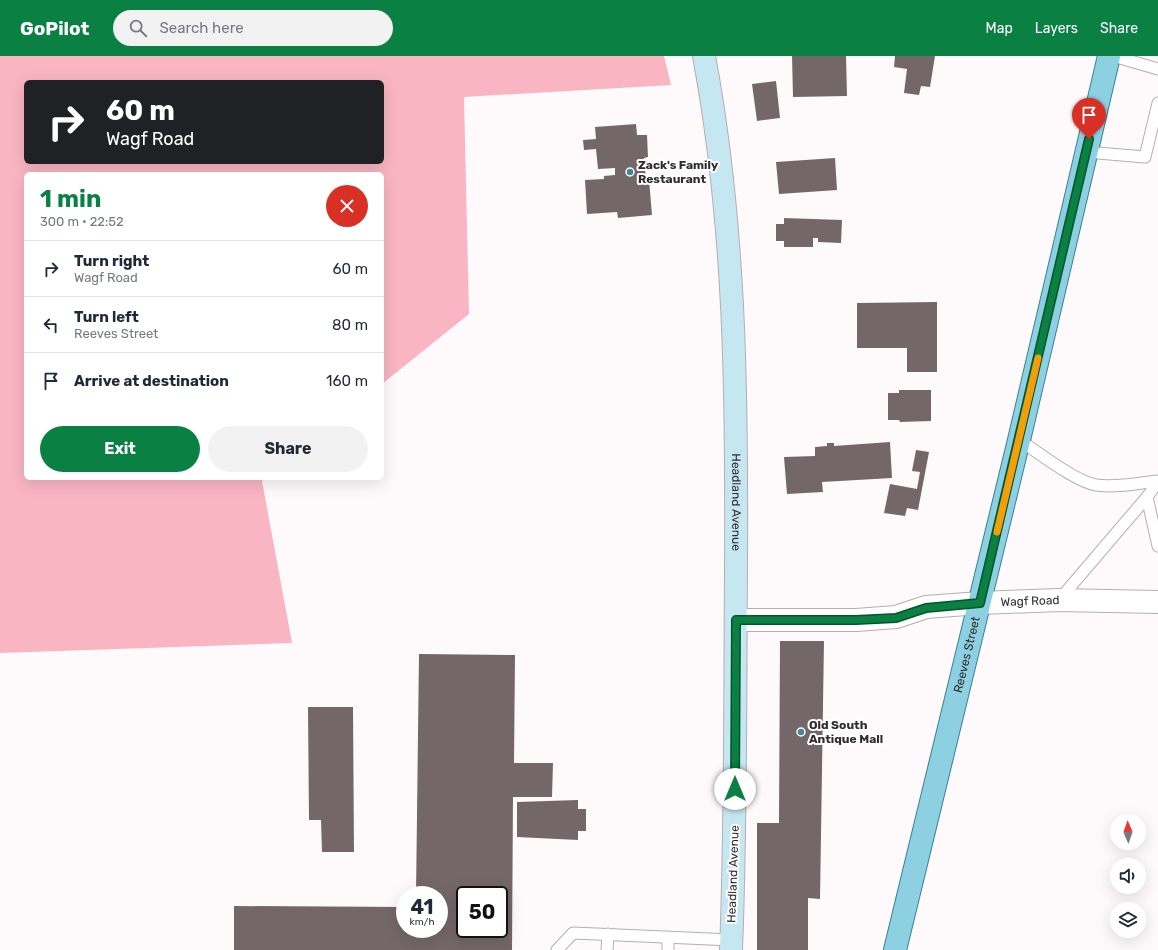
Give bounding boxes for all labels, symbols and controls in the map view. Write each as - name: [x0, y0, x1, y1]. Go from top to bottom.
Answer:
- search box: [113, 10, 393, 46]
- text: GoPilot: [20, 17, 89, 40]
- icon: search: [127, 17, 149, 39]
- text: Search here: [159, 19, 244, 37]
- text: Map: [986, 20, 1013, 37]
- text: Layers: [1035, 20, 1078, 37]
- text: Share: [1100, 20, 1138, 37]
- text: 60 m: [106, 94, 175, 127]
- icon: right: [40, 96, 92, 148]
- pin: [1072, 98, 1106, 139]
- icon: arrive: [1078, 104, 1100, 126]
- text: Wagf Road: [106, 128, 194, 150]
- place label: Zack's Family Restaurant: [638, 158, 718, 186]
- marker: Zack's Family Restaurant: [625, 167, 635, 177]
- text: 1 min: [40, 185, 101, 213]
- button: close: [326, 185, 368, 227]
- text: 300 m · 22:52: [40, 214, 124, 229]
- text: Turn right: [74, 252, 149, 270]
- icon: right: [40, 258, 62, 280]
- text: 60 m: [332, 260, 368, 278]
- text: Wagf Road: [74, 270, 138, 285]
- text: Turn left: [74, 308, 139, 326]
- icon: left: [40, 314, 62, 336]
- text: 80 m: [332, 316, 368, 334]
- text: Reeves Street: [74, 326, 158, 341]
- icon: arrive: [40, 370, 62, 392]
- text: Arrive at destination: [74, 372, 229, 390]
- text: 160 m: [326, 372, 368, 390]
- button: Exit: [40, 426, 200, 472]
- button: Share: [208, 426, 368, 472]
- street label: Headland Avenue: [729, 453, 743, 551]
- street label: Wagf Road: [1000, 593, 1060, 609]
- street label: Reeves Street: [951, 615, 983, 694]
- place label: Old South Antique Mall: [809, 718, 883, 746]
- marker: Old South Antique Mall: [796, 727, 806, 737]
- position arrow: [714, 768, 756, 810]
- north arrow: [1110, 814, 1146, 850]
- map controls: [1110, 814, 1146, 938]
- street label: Headland Avenue: [724, 825, 742, 923]
- button: sound: [1110, 858, 1146, 894]
- speed limit sign: 50: [456, 886, 508, 938]
- text: 41: [410, 895, 434, 919]
- button: layers: [1110, 902, 1146, 938]
- text: km/h: [410, 916, 434, 928]

